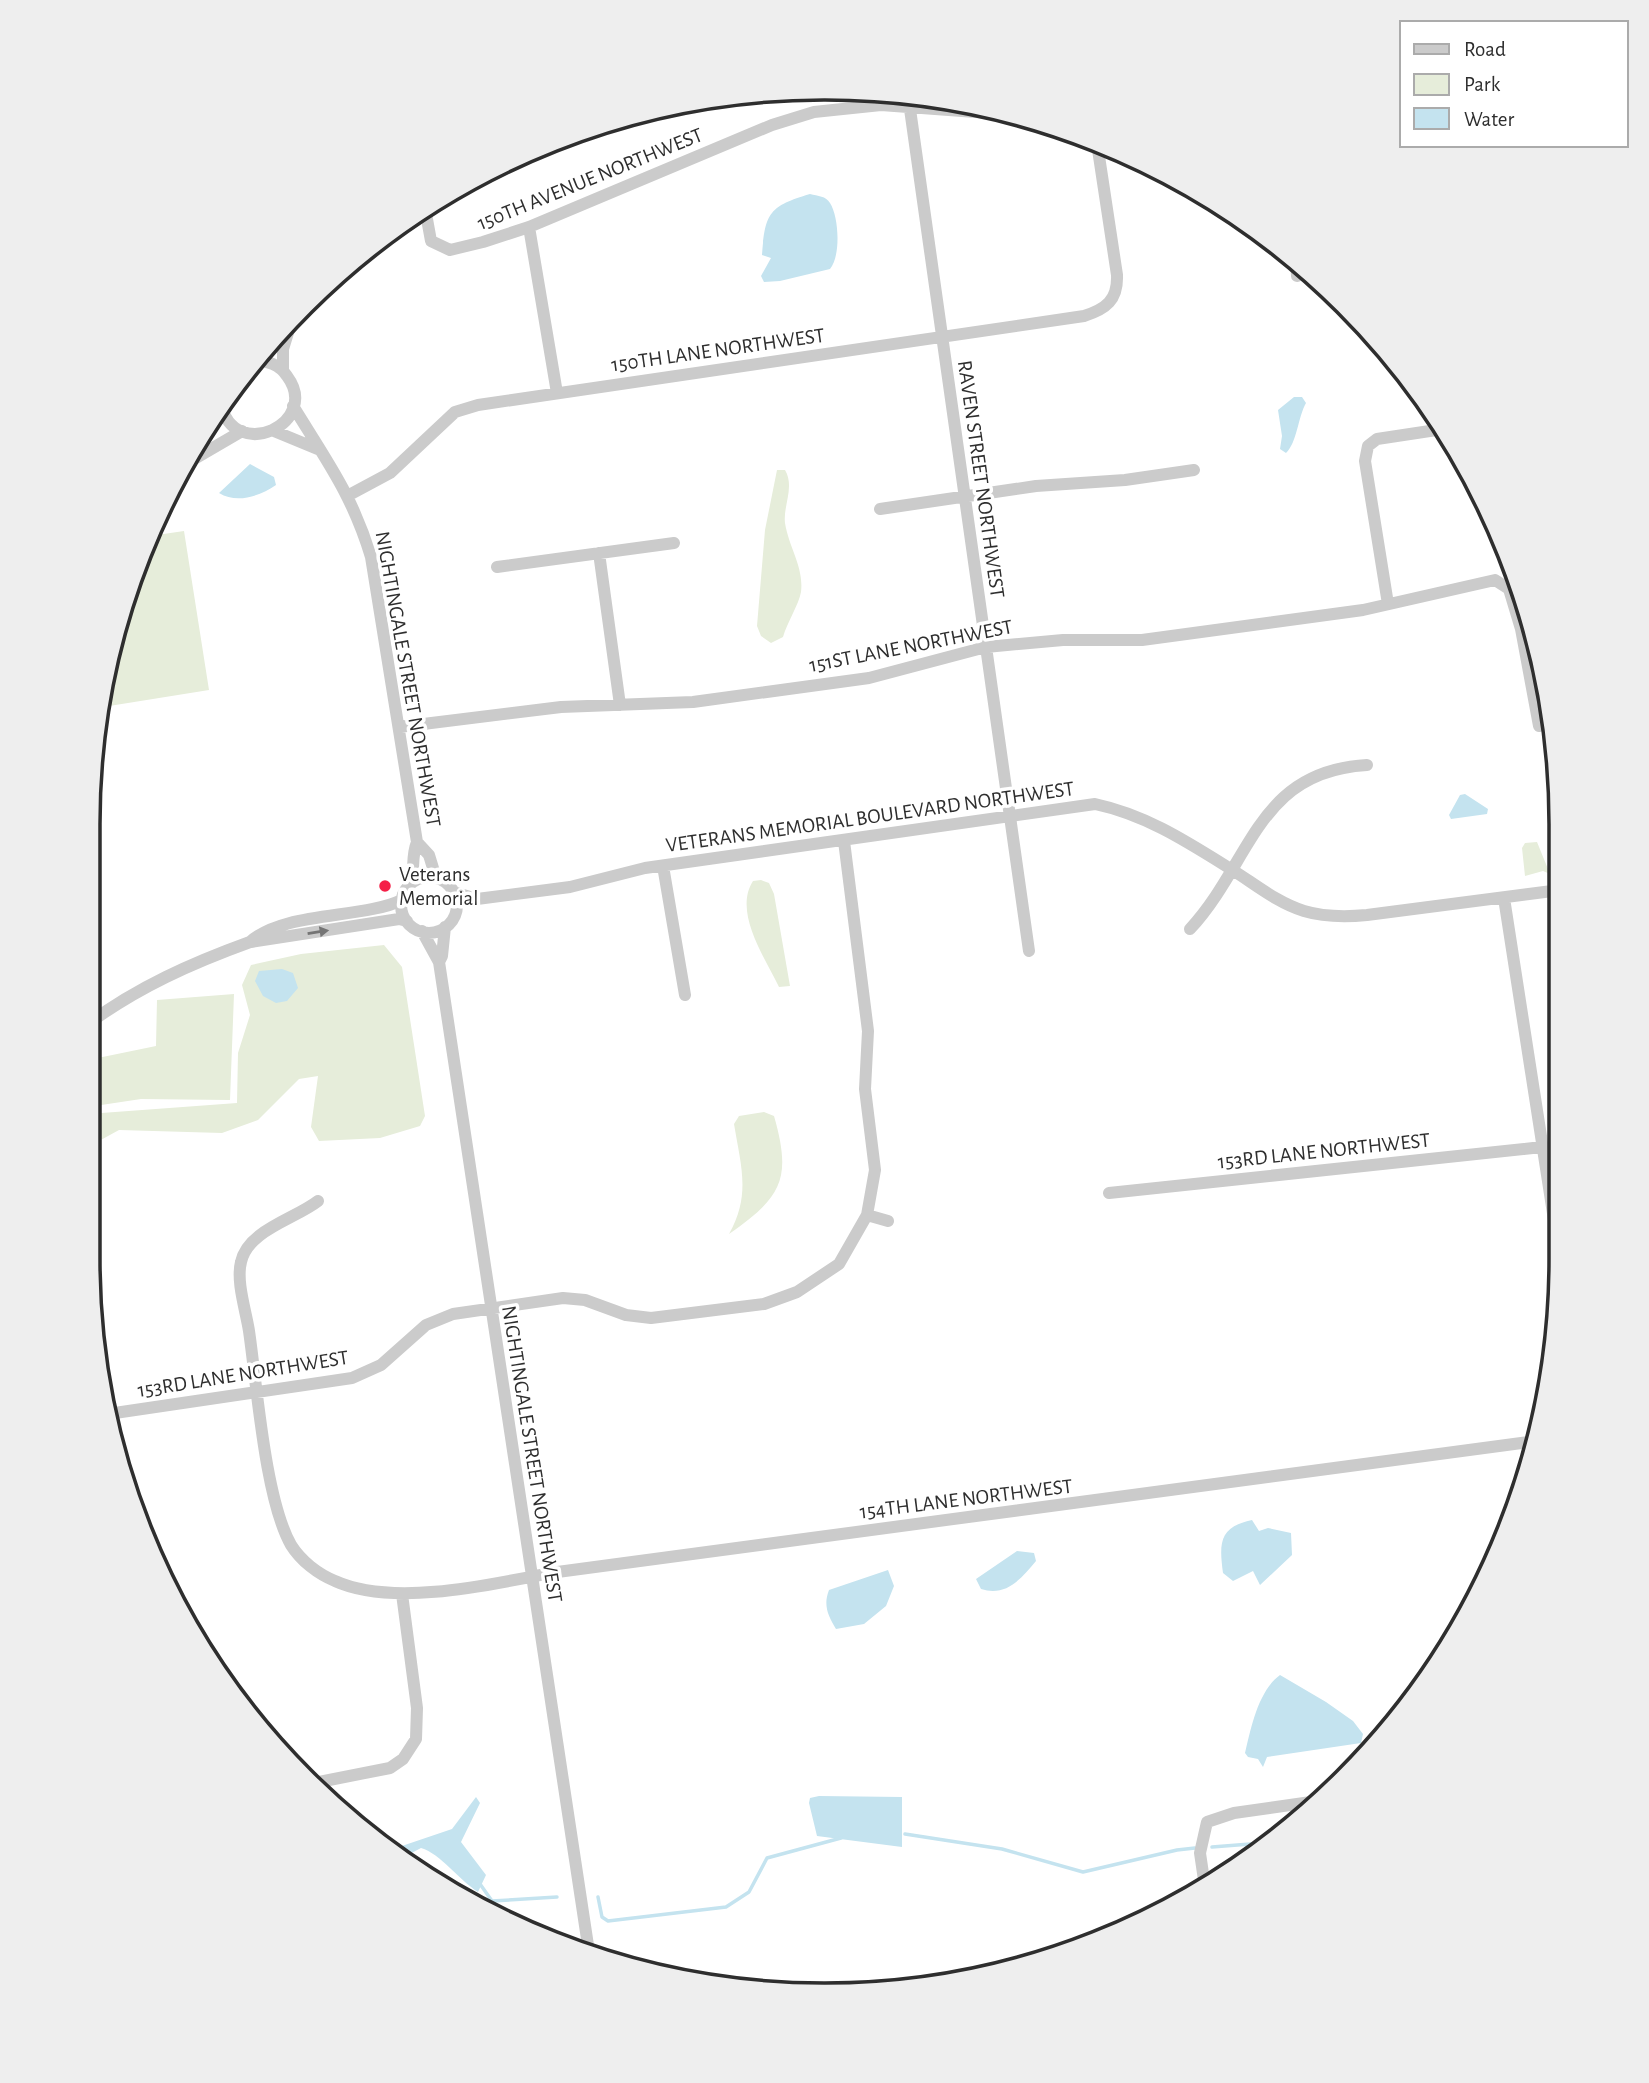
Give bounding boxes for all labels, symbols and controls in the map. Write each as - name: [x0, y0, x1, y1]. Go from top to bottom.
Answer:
- legend: [1400, 21, 1628, 147]
- text: Road: [1464, 39, 1506, 60]
- text: Park: [1464, 74, 1501, 95]
- text: Water: [1464, 109, 1514, 130]
- street label: 150TH AVENUE NORTHWEST: [474, 124, 706, 234]
- street label: 150TH LANE NORTHWEST: [610, 325, 826, 375]
- street label: RAVEN STREET NORTHWEST: [954, 359, 1008, 599]
- street label: NIGHTINGALE STREET NORTHWEST: [372, 529, 444, 829]
- street label: 151ST LANE NORTHWEST: [808, 616, 1014, 676]
- street label: VETERANS MEMORIAL BOULEVARD NORTHWEST: [664, 778, 1076, 856]
- place label: Veterans Memorial: [399, 864, 479, 909]
- marker: Veterans Memorial: [377, 878, 393, 894]
- one-way arrow: [307, 926, 329, 937]
- street label: 153RD LANE NORTHWEST: [1217, 1129, 1431, 1173]
- street label: NIGHTINGALE STREET NORTHWEST: [498, 1304, 566, 1604]
- street label: 153RD LANE NORTHWEST: [136, 1347, 350, 1401]
- street label: 154TH LANE NORTHWEST: [858, 1476, 1074, 1522]

